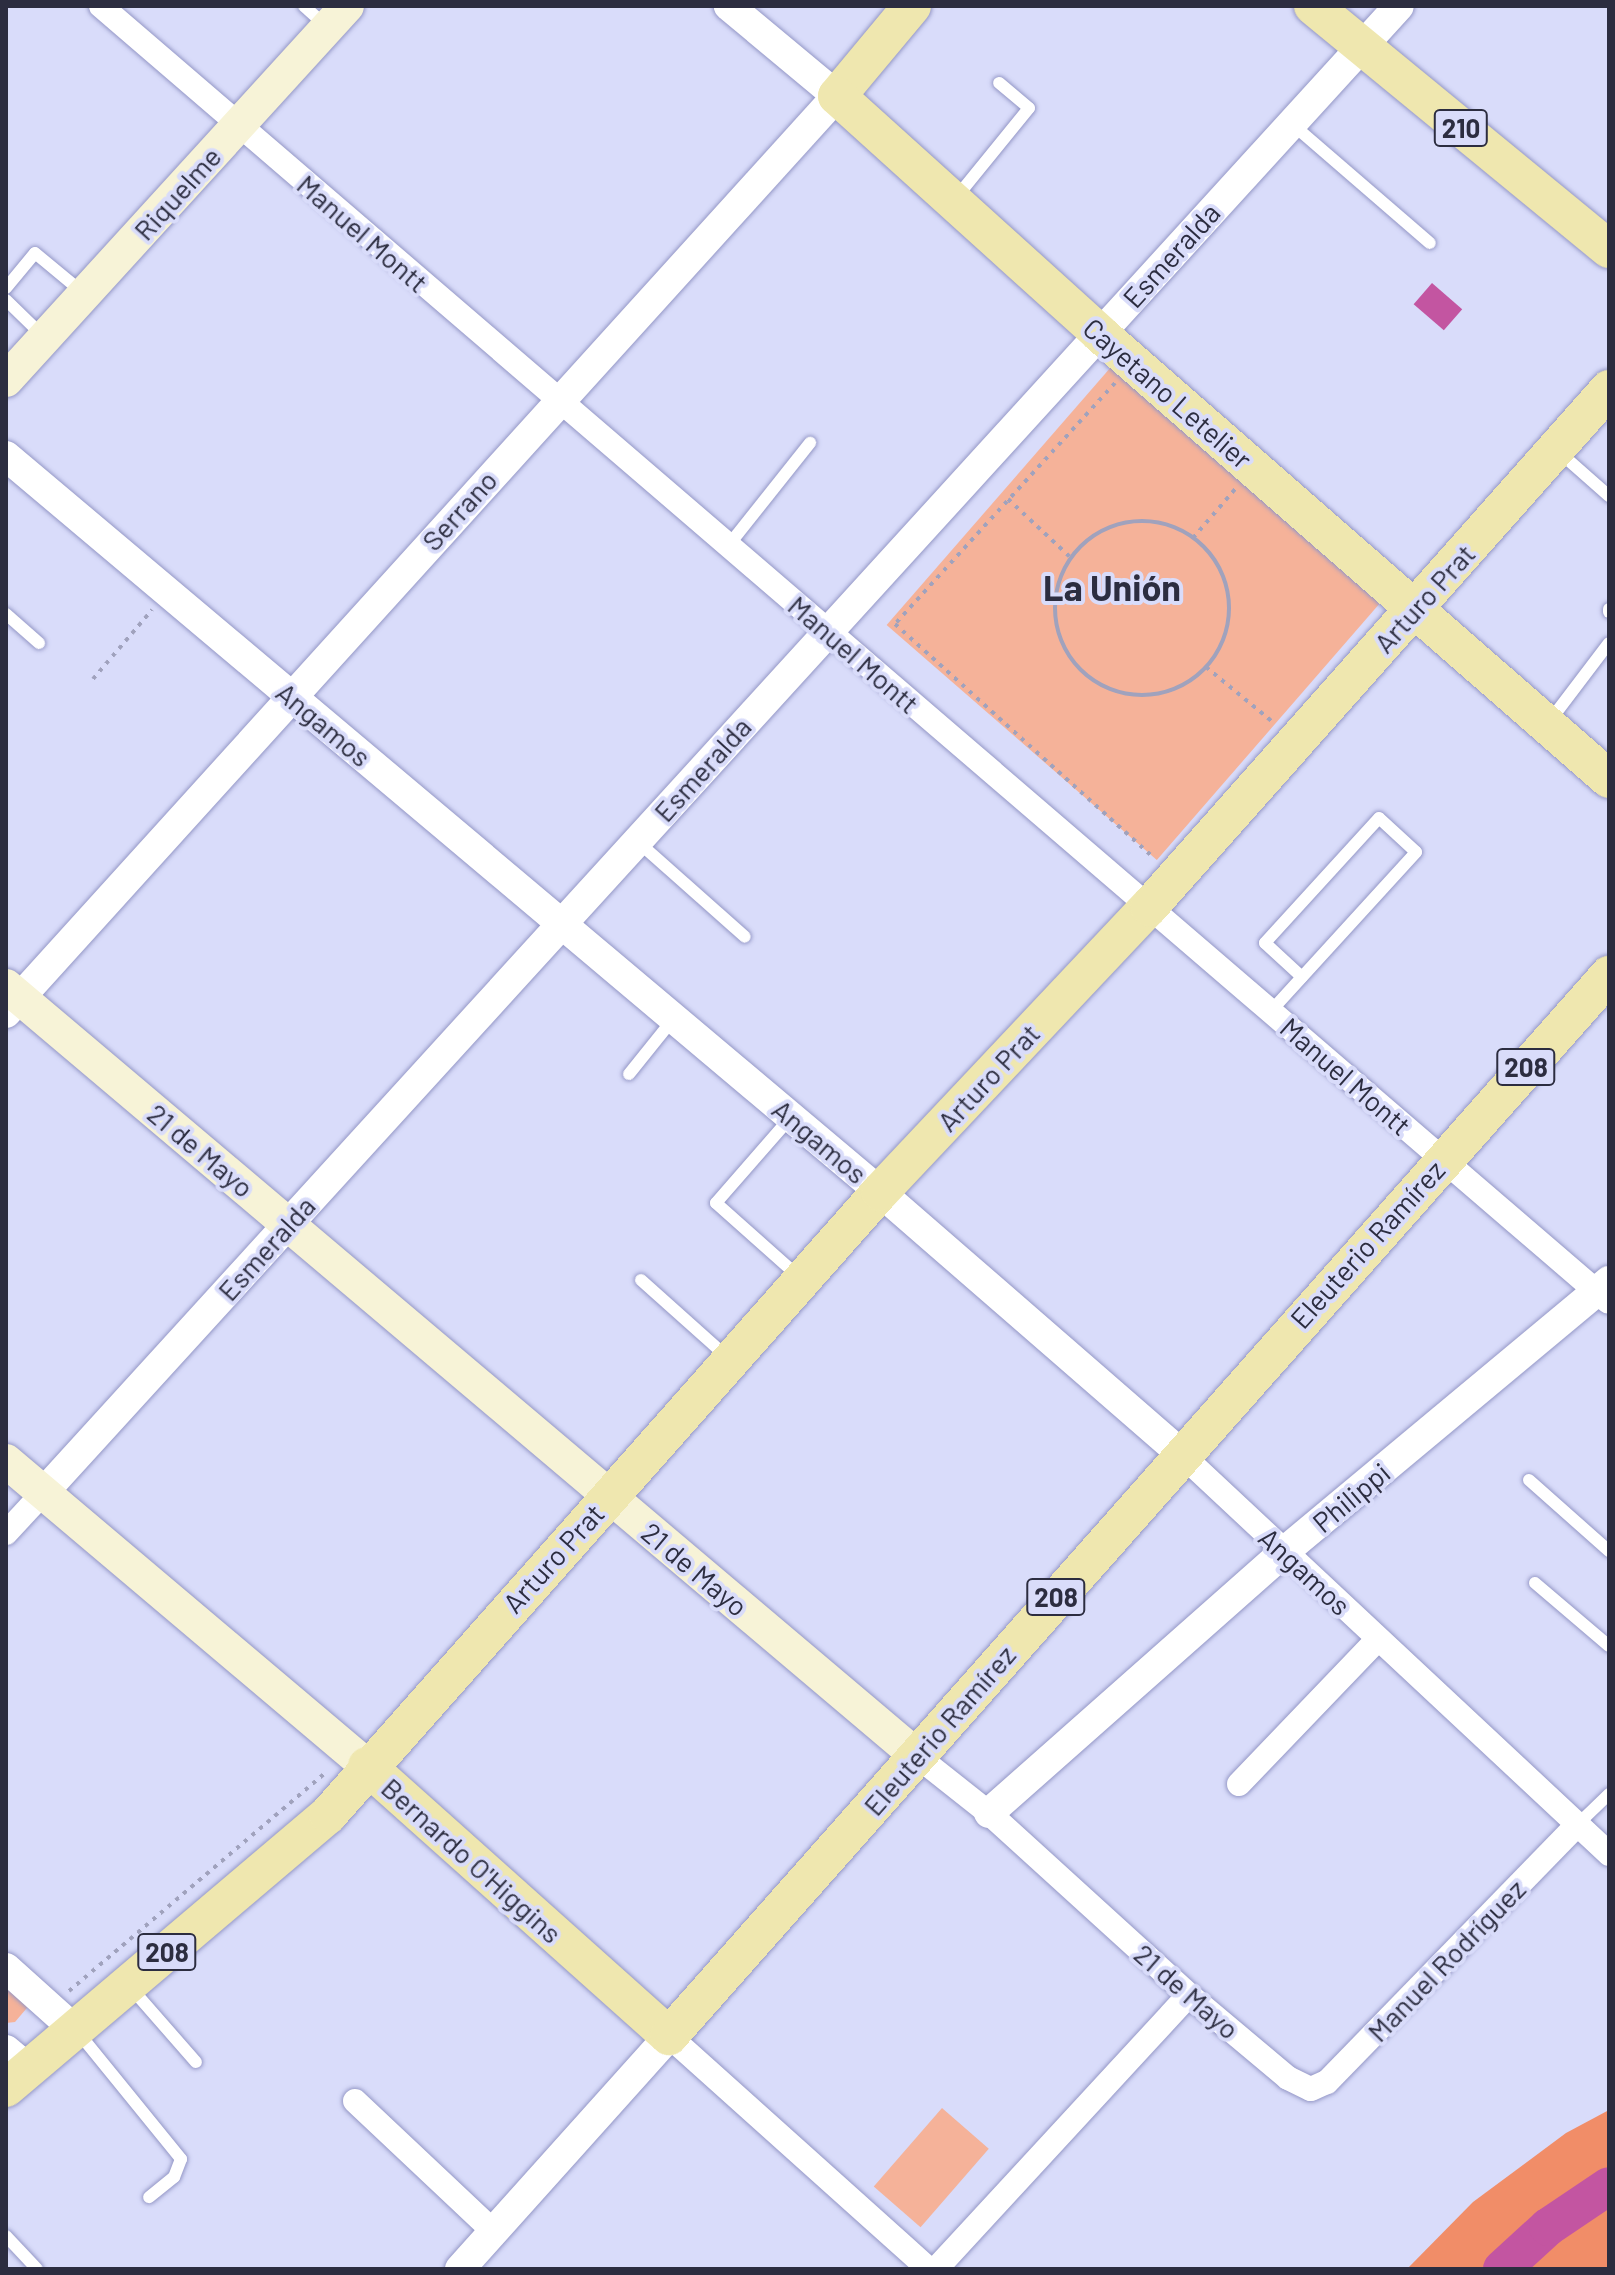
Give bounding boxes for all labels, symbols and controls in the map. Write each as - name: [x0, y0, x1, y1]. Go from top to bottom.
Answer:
- road number: 210: [1433, 106, 1489, 150]
- street label: Riquelme: [126, 139, 228, 247]
- street label: Manuel Montt: [291, 167, 435, 299]
- street label: Esmeralda: [1115, 196, 1227, 314]
- street label: Cayetano Letelier: [1077, 311, 1259, 475]
- street label: Serrano: [414, 463, 504, 557]
- street label: Arturo Prat: [1366, 537, 1482, 659]
- district label: La Unión: [1043, 565, 1181, 609]
- street label: Manuel Montt: [782, 588, 926, 720]
- street label: Angamos: [270, 675, 378, 773]
- street label: Esmeralda: [646, 710, 758, 828]
- street label: Manuel Montt: [1274, 1010, 1418, 1142]
- street label: Arturo Prat: [930, 1016, 1046, 1138]
- road number: 208: [1496, 1045, 1556, 1089]
- street label: Angamos: [766, 1092, 874, 1190]
- street label: 21 de Mayo: [141, 1096, 261, 1204]
- street label: Eleuterio Ramírez: [1283, 1153, 1451, 1335]
- street label: Esmeralda: [210, 1189, 322, 1307]
- street label: Philippi: [1306, 1455, 1396, 1539]
- street label: Arturo Prat: [495, 1497, 611, 1619]
- street label: 21 de Mayo: [635, 1515, 755, 1623]
- street label: Angamos: [1252, 1520, 1358, 1622]
- road number: 208: [1026, 1575, 1086, 1619]
- street label: Eleuterio Ramírez: [856, 1638, 1022, 1822]
- street label: Bernardo O'Higgins: [375, 1770, 569, 1950]
- street label: Manuel Rodríguez: [1360, 1872, 1532, 2048]
- road number: 208: [137, 1930, 197, 1974]
- street label: 21 de Mayo: [1128, 1936, 1246, 2046]

